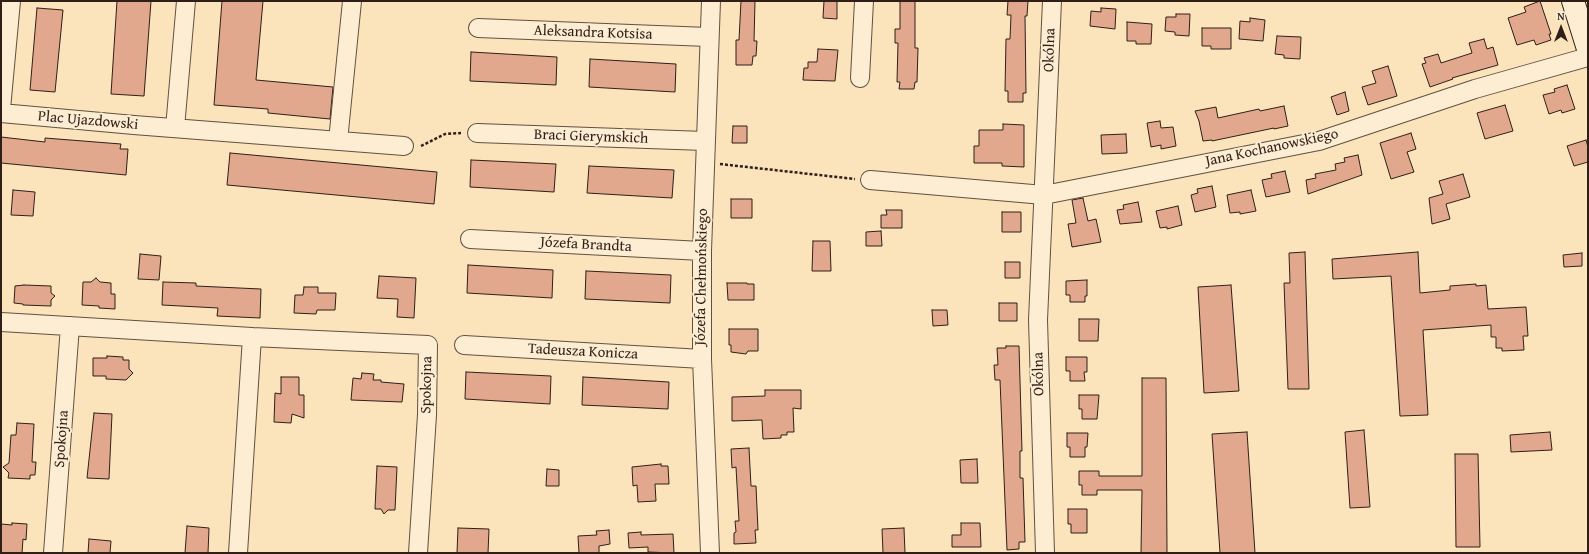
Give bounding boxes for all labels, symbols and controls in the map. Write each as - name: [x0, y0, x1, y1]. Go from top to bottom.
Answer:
- north arrow: [1541, 8, 1581, 48]
- text: N: [1557, 8, 1565, 24]
- street label: Aleksandra Kotsisa: [533, 22, 653, 44]
- street label: Okólna: [1040, 28, 1060, 72]
- street label: Plac Ujazdowski: [37, 108, 139, 134]
- street label: Jana Kochanowskiego: [1204, 125, 1340, 171]
- street label: Braci Gierymskich: [534, 126, 648, 148]
- street label: Józefa Chełmońskiego: [692, 208, 712, 346]
- street label: Józefa Brandta: [540, 234, 632, 256]
- street label: Tadeusza Konicza: [527, 340, 639, 364]
- street label: Okólna: [1030, 352, 1048, 396]
- street label: Spokojna: [417, 356, 437, 414]
- street label: Spokojna: [51, 410, 73, 468]

